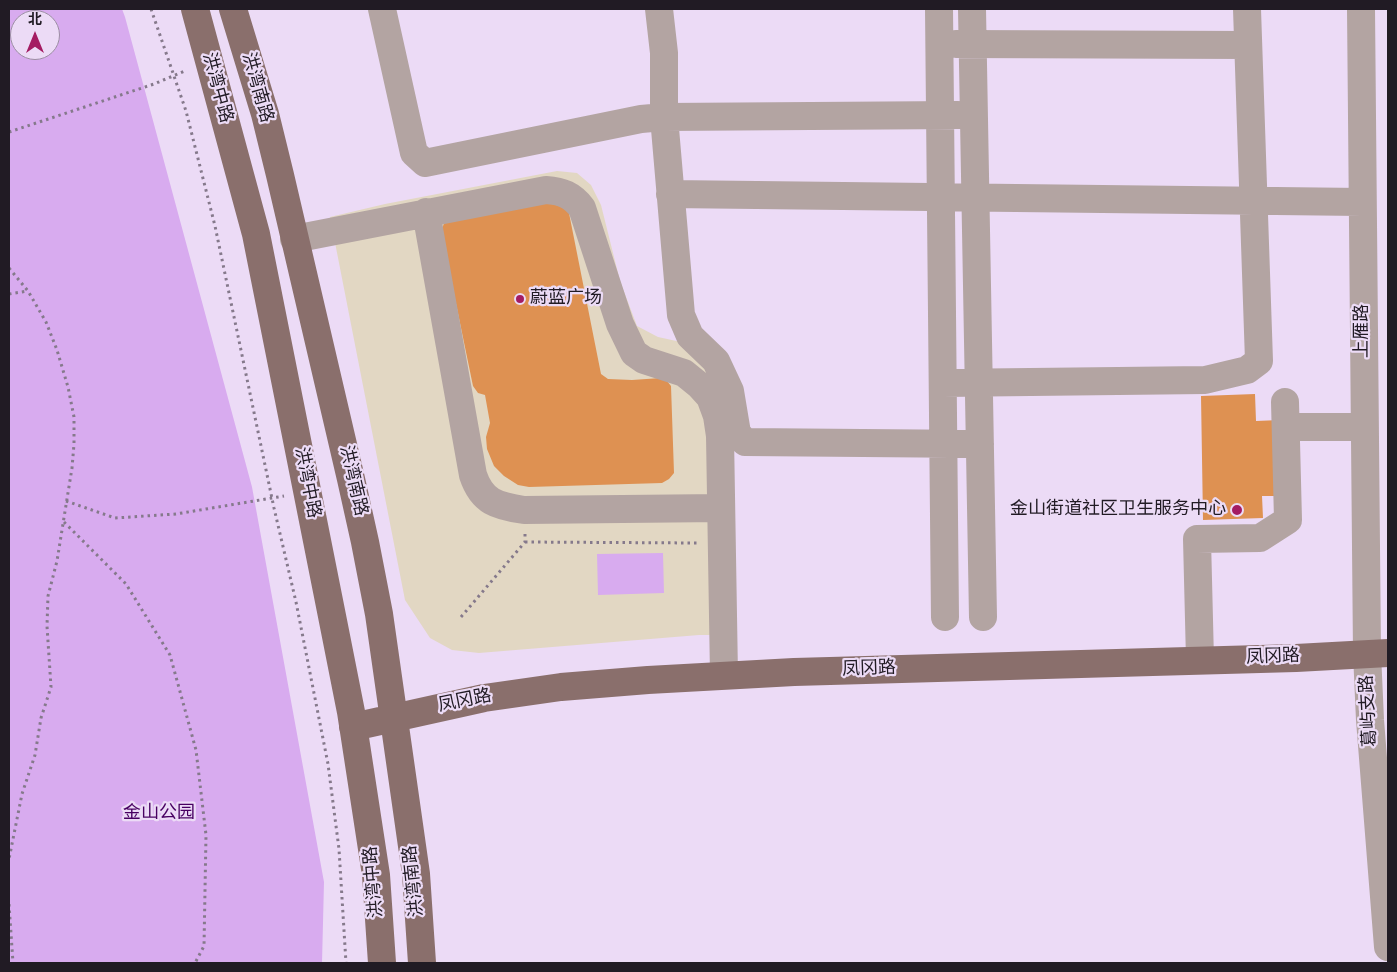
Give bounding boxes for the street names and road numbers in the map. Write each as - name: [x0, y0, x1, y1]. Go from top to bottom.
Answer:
- street label: 洪湾中路: [196, 50, 236, 126]
- street label: 洪湾南路: [236, 50, 276, 126]
- street label: 上雁路: [1352, 304, 1374, 358]
- street label: 洪湾南路: [333, 443, 371, 519]
- street label: 洪湾中路: [289, 446, 323, 520]
- street label: 凤冈路: [1246, 646, 1300, 670]
- street label: 凤冈路: [842, 658, 896, 682]
- street label: 葛屿支路: [1357, 674, 1383, 748]
- street label: 凤冈路: [436, 686, 494, 718]
- street label: 洪湾南路: [400, 844, 430, 918]
- street label: 洪湾中路: [361, 845, 389, 919]

